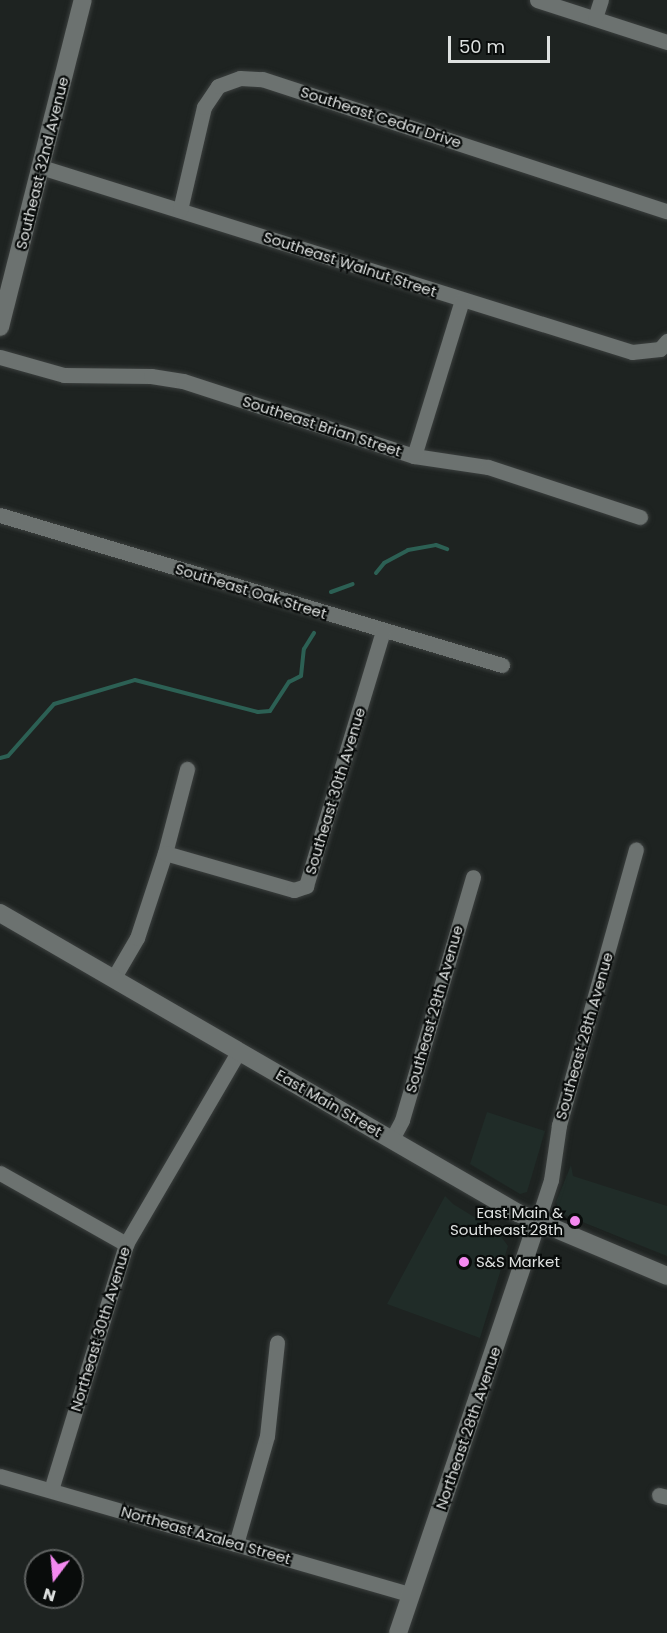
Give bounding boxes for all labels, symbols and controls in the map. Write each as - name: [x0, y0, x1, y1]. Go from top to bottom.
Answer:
- scale bar: [451, 24, 553, 62]
- text: 50 m: [459, 34, 505, 59]
- street label: Southeast 32nd Avenue: [12, 75, 72, 251]
- street label: Southeast Cedar Drive: [298, 82, 464, 152]
- street label: Southeast Walnut Street: [261, 227, 439, 301]
- street label: Southeast Brian Street: [240, 392, 404, 460]
- street label: Southeast Oak Street: [173, 559, 329, 623]
- street label: Southeast 30th Avenue: [301, 705, 369, 877]
- street label: Southeast 29th Avenue: [401, 923, 467, 1095]
- street label: Southeast 28th Avenue: [551, 950, 617, 1122]
- street label: East Main Street: [273, 1065, 385, 1141]
- place label: East Main & Southeast 28th: [450, 1203, 563, 1238]
- marker: East Main & Southeast 28th: [568, 1214, 582, 1228]
- street label: Northeast 30th Avenue: [66, 1245, 134, 1413]
- place label: S&S Market: [476, 1253, 560, 1271]
- marker: S&S Market: [457, 1255, 471, 1269]
- street label: Northeast 28th Avenue: [432, 1344, 504, 1512]
- street label: Northeast Azalea Street: [119, 1502, 293, 1568]
- north arrow: [24, 1549, 84, 1609]
- text: N: [40, 1582, 58, 1608]

